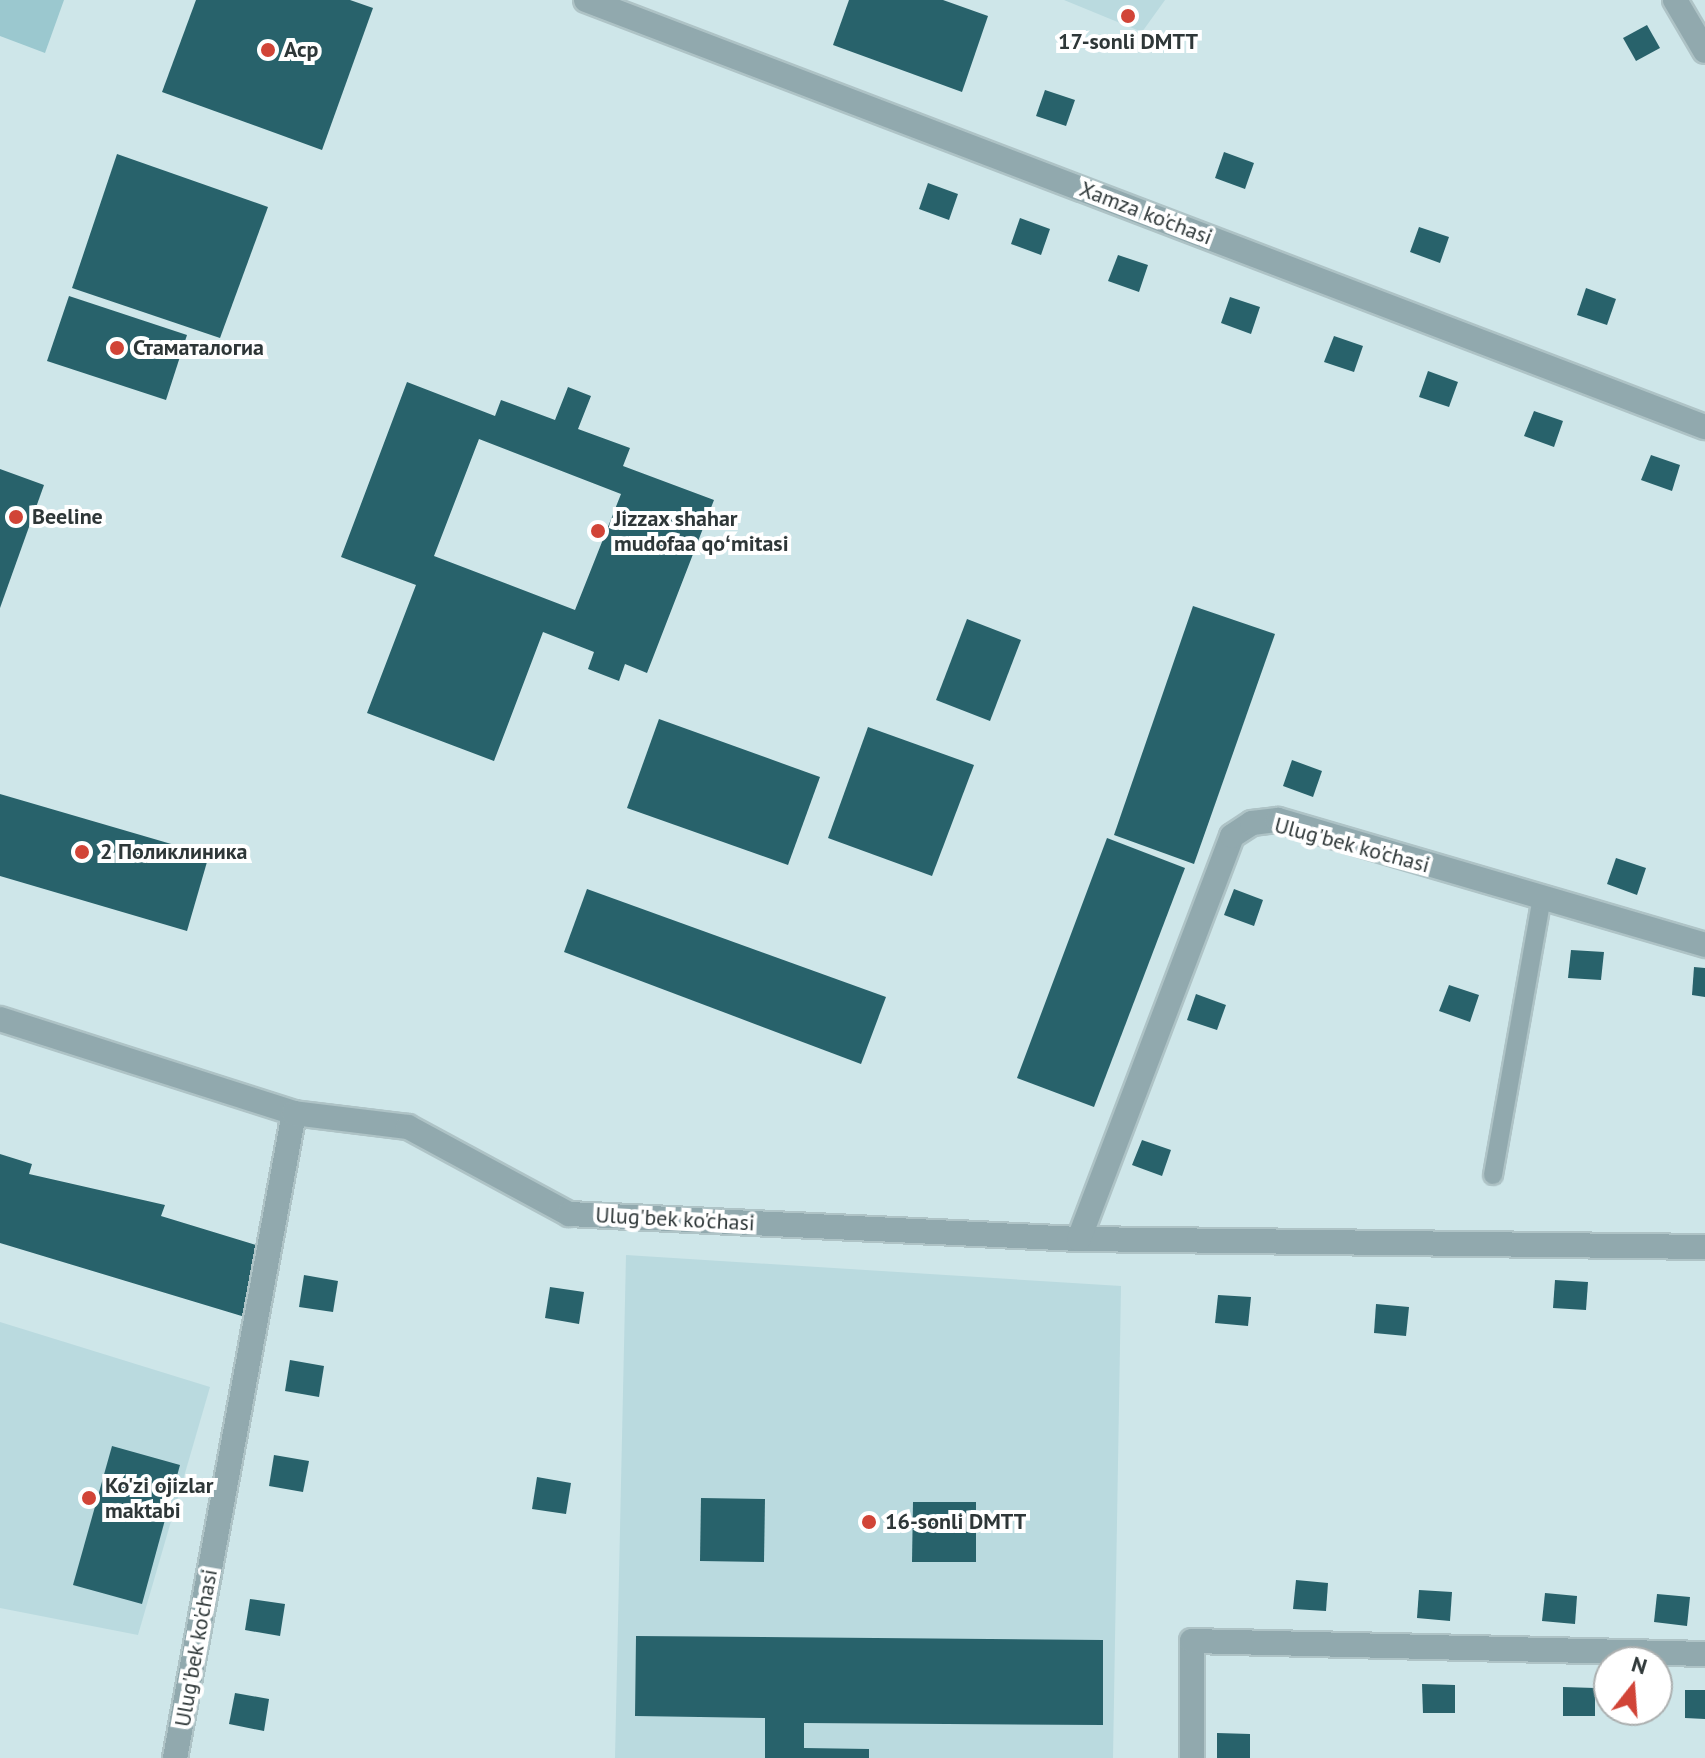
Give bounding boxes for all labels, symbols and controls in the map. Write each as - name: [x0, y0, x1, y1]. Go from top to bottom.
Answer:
- marker: 17-sonli DMTT: [1119, 7, 1137, 25]
- place label: 17-sonli DMTT: [1058, 29, 1198, 55]
- place label: Аср: [284, 37, 318, 63]
- marker: Аср: [259, 41, 277, 59]
- street label: Xamza ko'chasi: [1076, 176, 1216, 250]
- place label: Стаматалогиа: [133, 335, 264, 361]
- marker: Стаматалогиа: [108, 339, 126, 357]
- place label: Beeline: [32, 504, 103, 530]
- place label: Jizzax shahar mudofaa qoʻmitasi: [614, 505, 789, 556]
- marker: Beeline: [7, 508, 25, 526]
- marker: Jizzax shahar mudofaa qoʻmitasi: [589, 522, 607, 540]
- street label: Ulug'bek ko'chasi: [1271, 812, 1433, 878]
- place label: 2 Поликлиника: [100, 839, 247, 865]
- marker: 2 Поликлиника: [71, 841, 93, 863]
- street label: Ulug'bek ko'chasi: [594, 1202, 756, 1236]
- place label: Ko'zi ojizlar maktabi: [105, 1472, 213, 1524]
- marker: Ko'zi ojizlar maktabi: [80, 1489, 98, 1507]
- place label: 16-sonli DMTT: [885, 1509, 1026, 1535]
- marker: 16-sonli DMTT: [860, 1513, 878, 1531]
- street label: Ulug'bek ko'chasi: [169, 1567, 223, 1729]
- north arrow: [1593, 1646, 1673, 1726]
- text: N: [1628, 1649, 1650, 1680]

